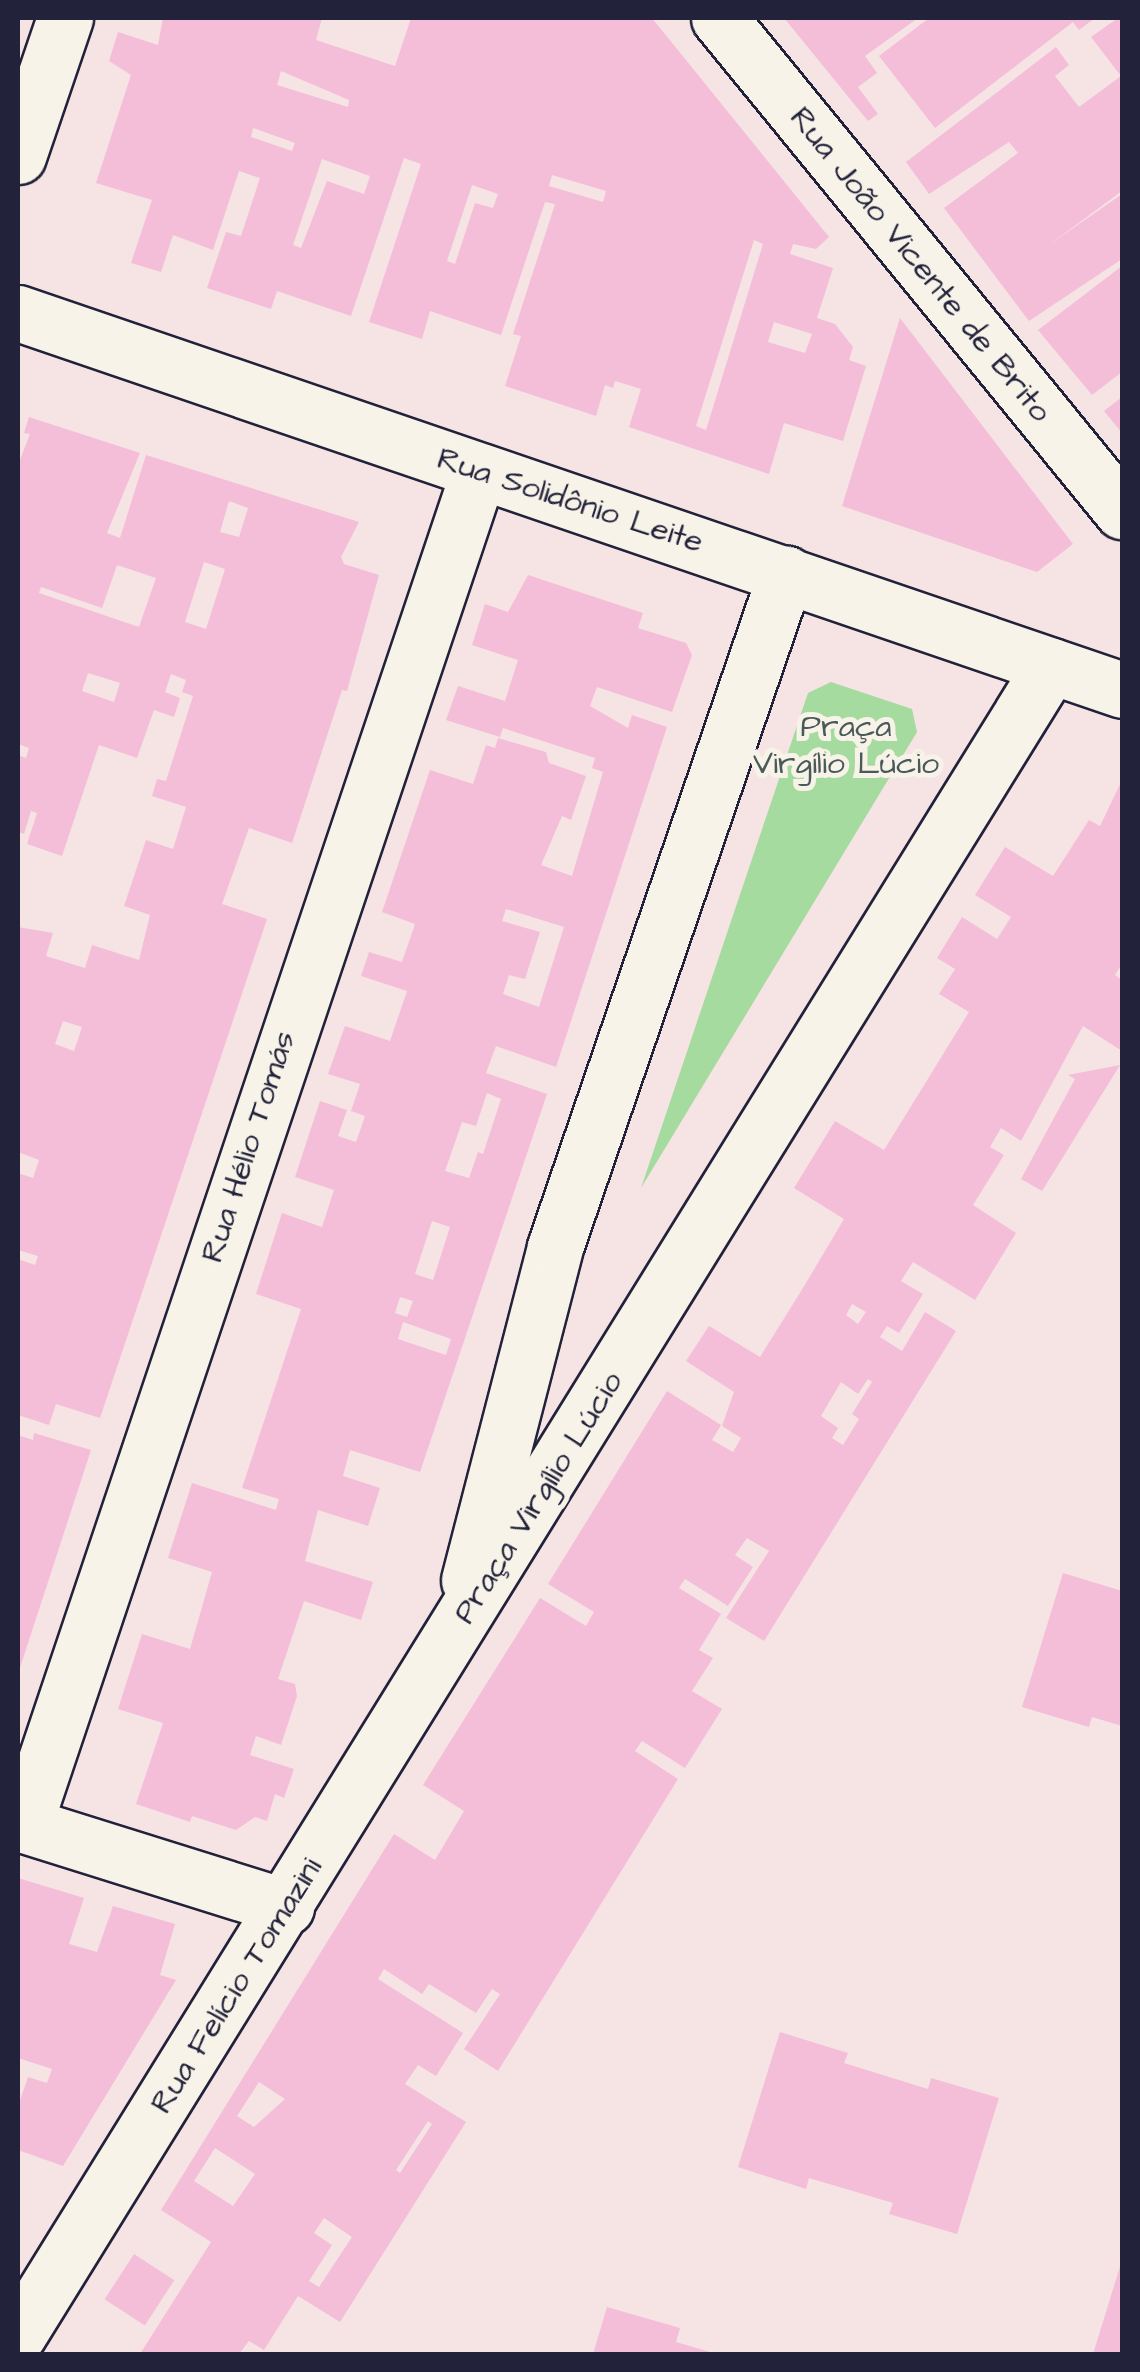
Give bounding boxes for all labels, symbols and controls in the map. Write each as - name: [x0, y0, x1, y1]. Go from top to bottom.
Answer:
- street label: Rua João Vicente de Brito: [781, 100, 1059, 430]
- street label: Rua Solidônio Leite: [432, 440, 708, 562]
- park label: Praça Virgílio Lúcio: [753, 709, 939, 784]
- street label: Rua Hélio Tomás: [194, 1027, 304, 1267]
- street label: Praça Virgílio Lúcio: [446, 1365, 632, 1631]
- street label: Rua Felício Tomazini: [143, 1851, 331, 2121]

